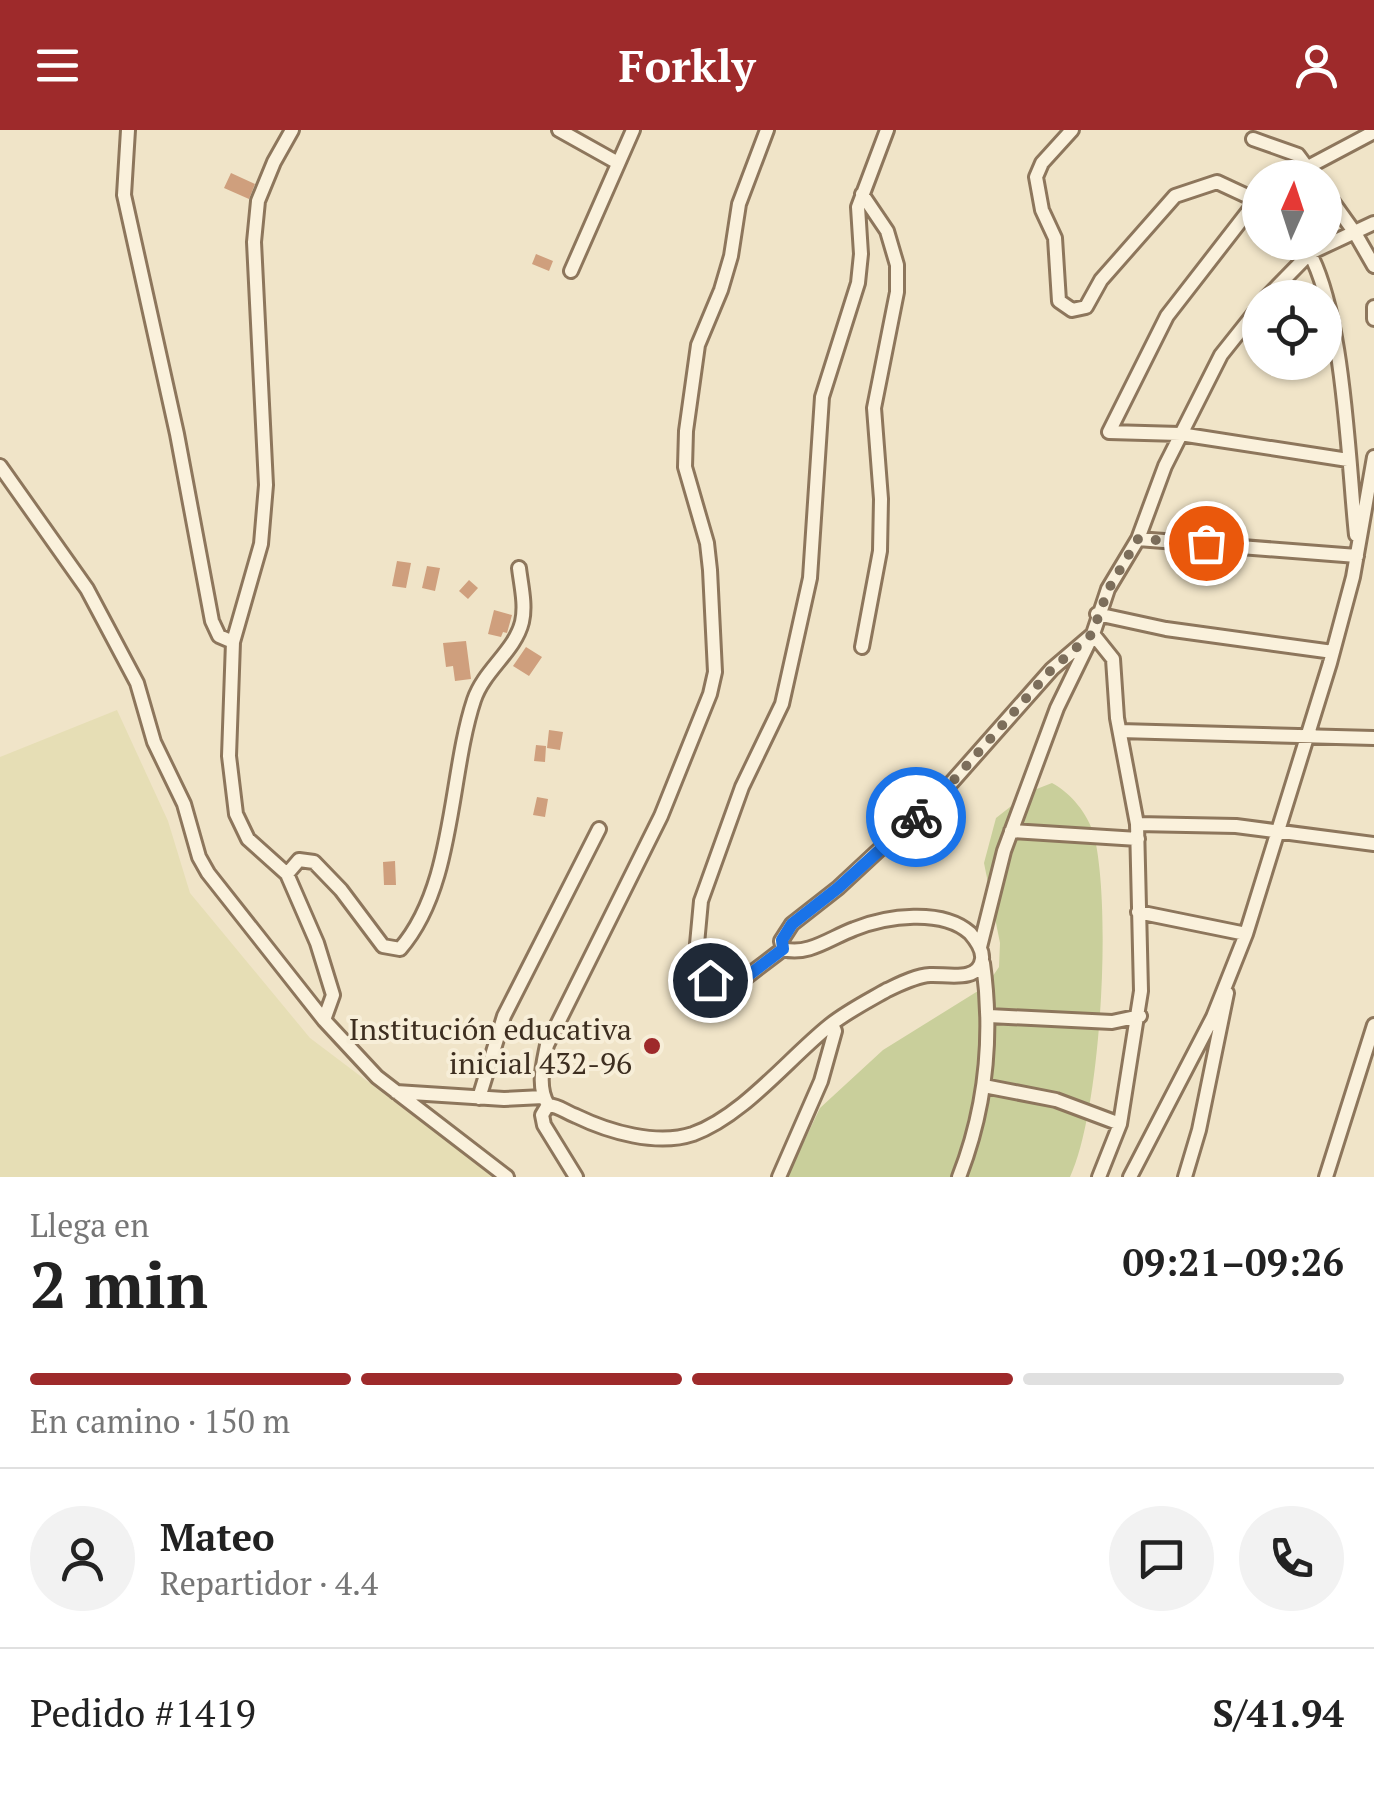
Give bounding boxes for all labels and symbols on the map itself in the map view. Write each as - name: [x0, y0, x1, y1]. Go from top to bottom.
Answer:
- north arrow: [1242, 160, 1342, 260]
- pin: [1164, 501, 1249, 586]
- courier: [866, 767, 966, 867]
- pin: [668, 938, 753, 1023]
- place label: Institución educativa inicial 432-96: [349, 1009, 632, 1083]
- marker: Institución educativa inicial 432-96: [641, 1035, 663, 1057]

